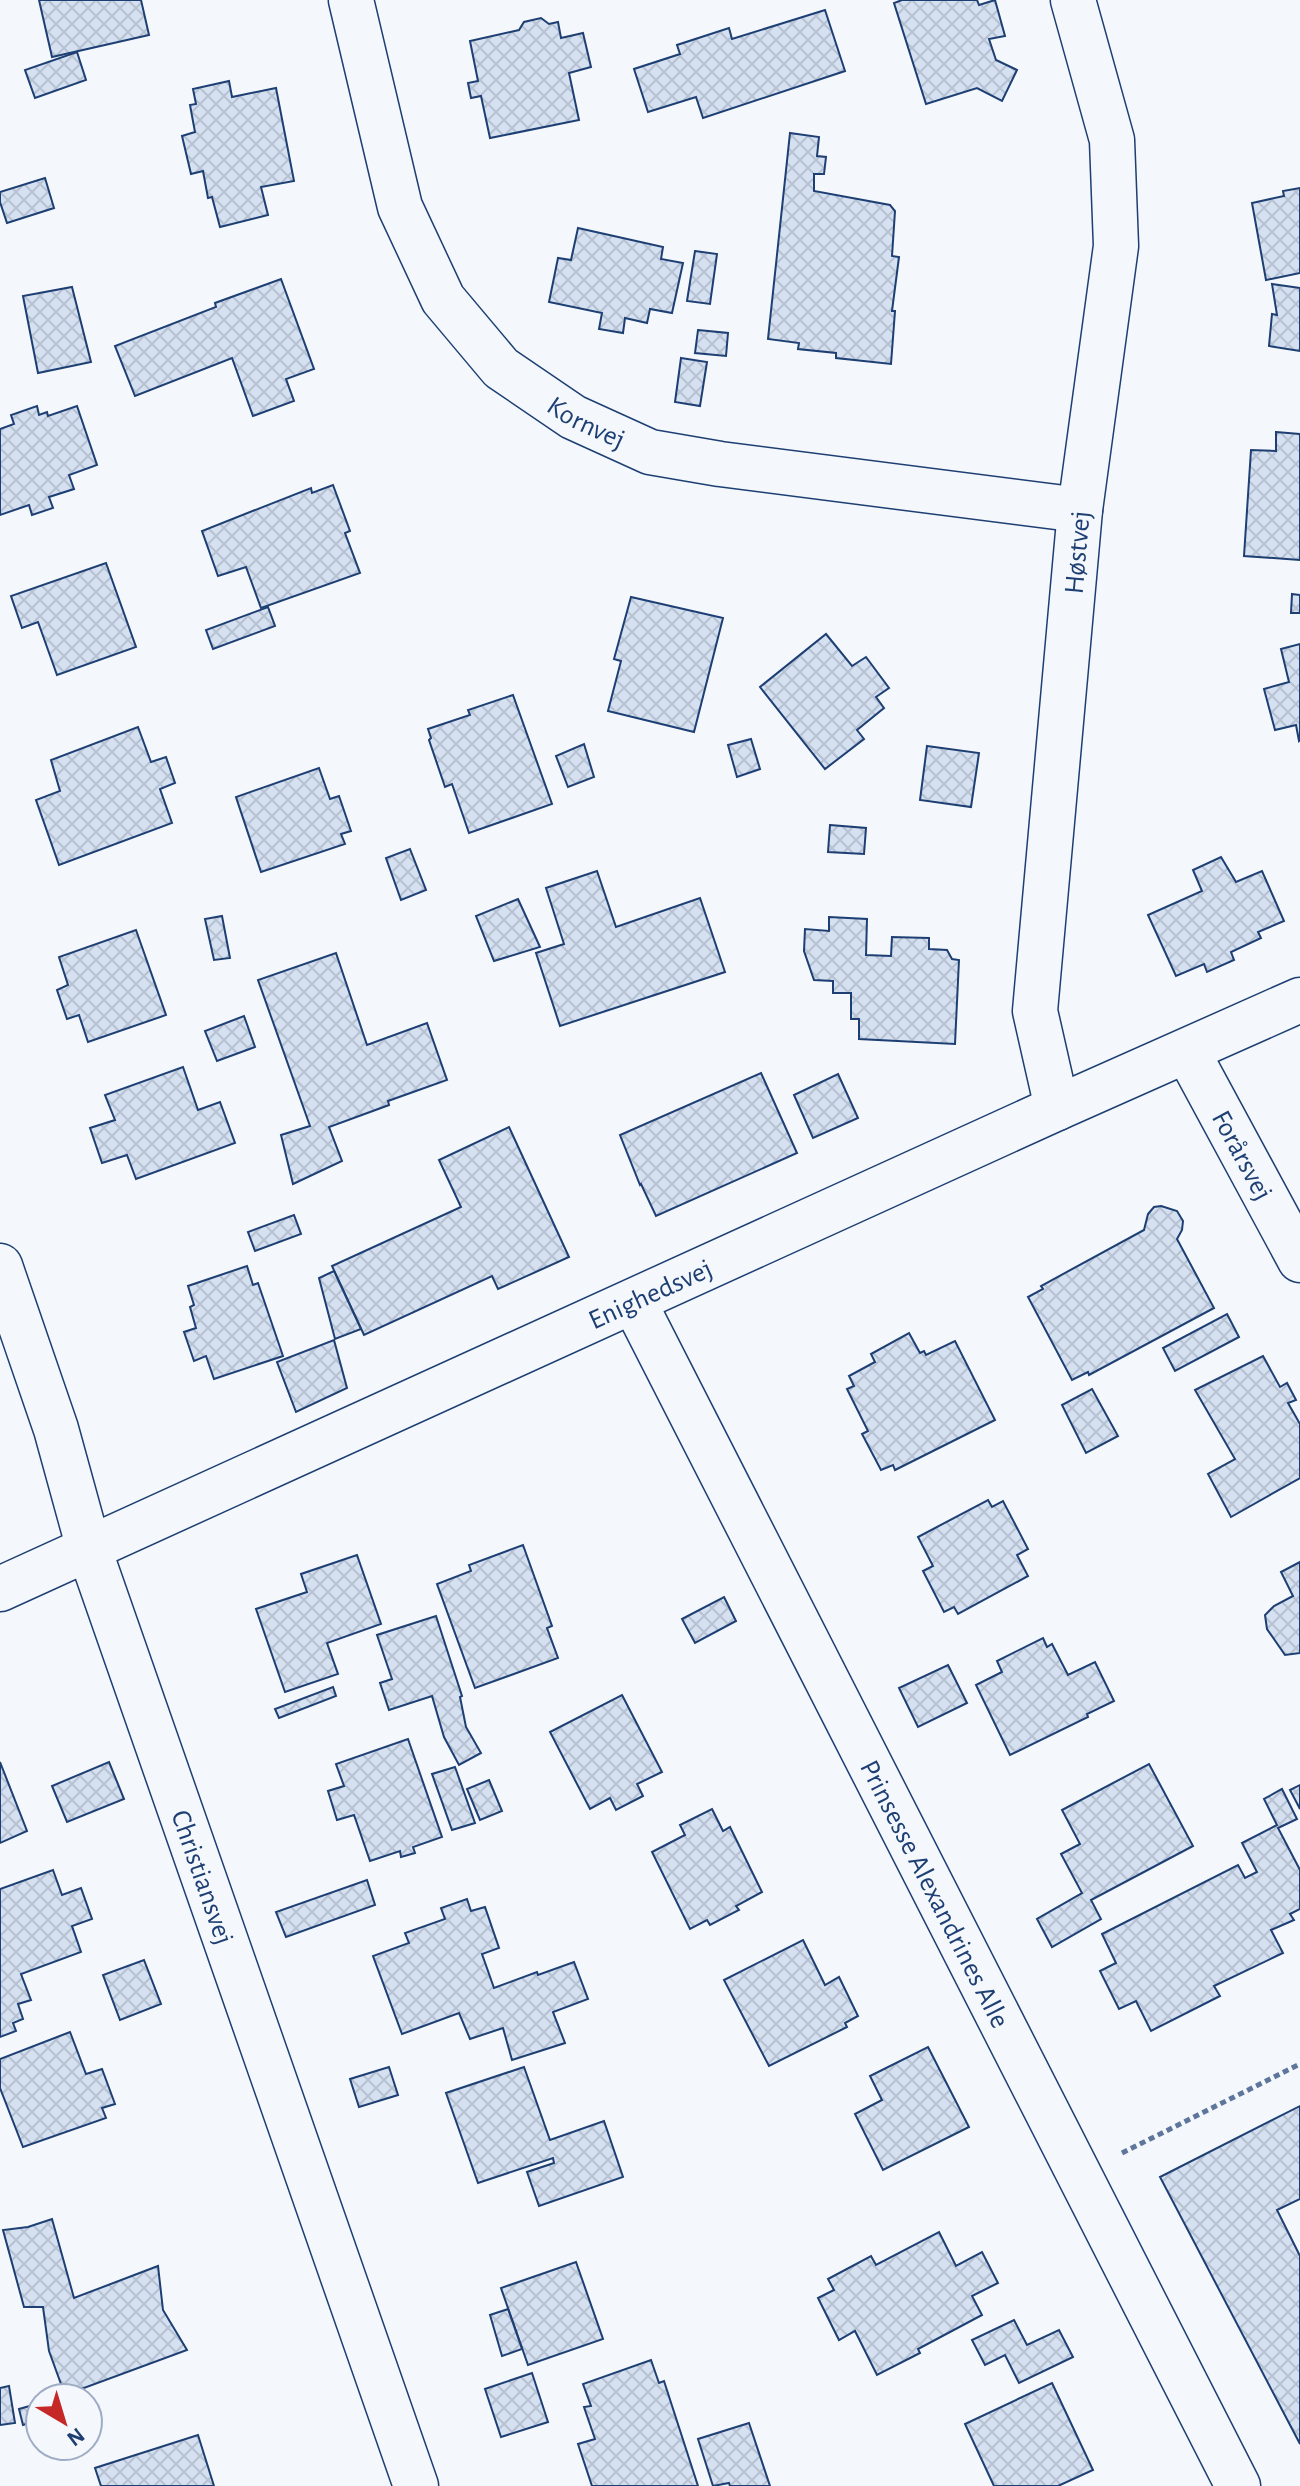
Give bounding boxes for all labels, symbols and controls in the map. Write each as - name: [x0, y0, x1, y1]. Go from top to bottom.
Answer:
- street label: Kornvej: [542, 392, 629, 455]
- street label: Høstvej: [1061, 510, 1096, 595]
- street label: Forårsvej: [1206, 1106, 1277, 1205]
- street label: Enighedsvej: [585, 1255, 717, 1335]
- street label: Prinsesse Alexandrines Alle: [854, 1756, 1014, 2033]
- street label: Christiansvej: [165, 1807, 238, 1948]
- north arrow: [24, 2382, 104, 2462]
- text: N: [63, 2424, 88, 2450]

